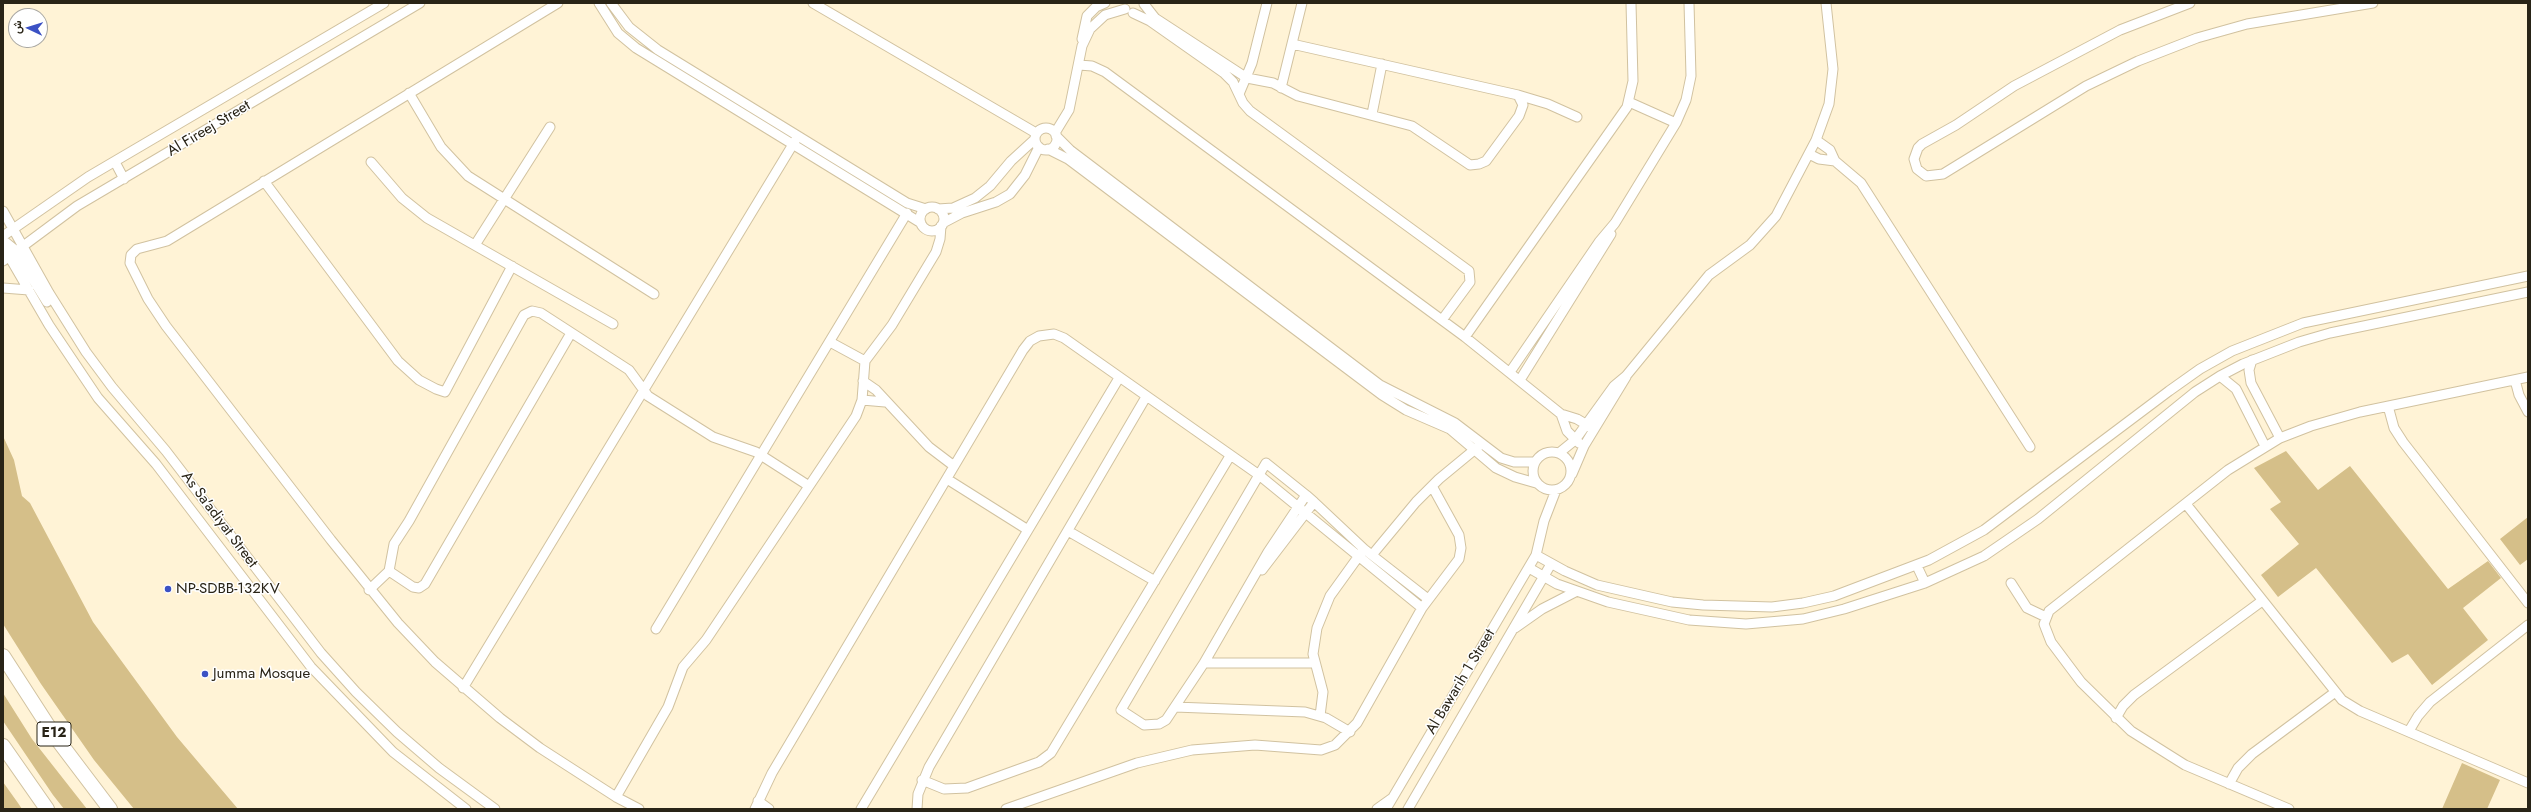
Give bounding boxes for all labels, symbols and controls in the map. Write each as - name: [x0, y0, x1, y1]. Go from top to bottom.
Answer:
- north arrow: [8, 8, 48, 48]
- text: ش: [9, 20, 25, 34]
- street label: Al Fireej Street: [164, 97, 254, 161]
- street label: As Sa'adiyat Street: [177, 468, 261, 572]
- place label: NP-SDBB-132KV: [176, 580, 280, 598]
- marker: NP-SDBB-132KV: [163, 584, 173, 594]
- street label: Al Bawarih 1 Street: [1423, 626, 1499, 738]
- place label: Jumma Mosque: [213, 665, 310, 683]
- marker: Jumma Mosque: [200, 669, 210, 679]
- road number: E12: [37, 722, 71, 746]

